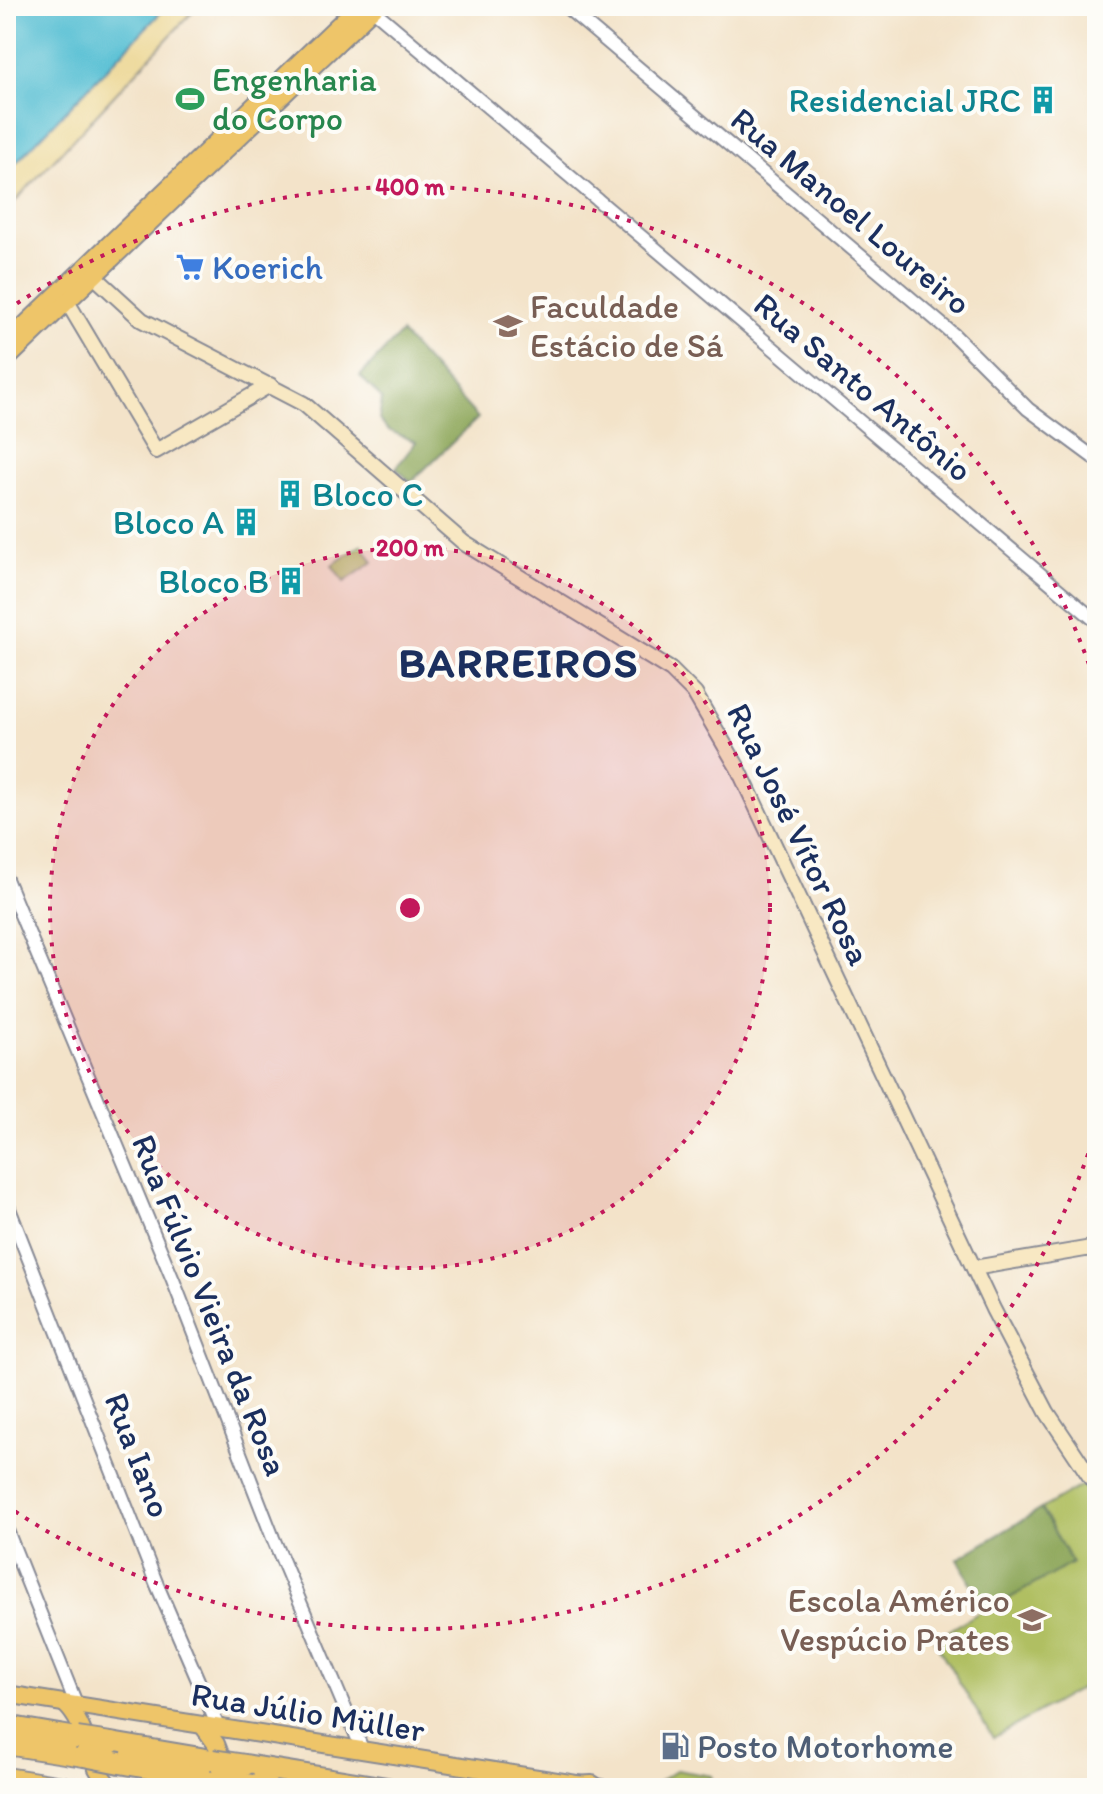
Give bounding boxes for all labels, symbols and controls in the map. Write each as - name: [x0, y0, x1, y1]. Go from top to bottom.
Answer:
- place label: Engenharia do Corpo: [212, 59, 377, 139]
- place label: Residencial JRC: [789, 80, 1021, 121]
- sports icon: Engenharia do Corpo: [175, 84, 205, 114]
- building icon: Residencial JRC: [1028, 85, 1058, 115]
- street label: Rua Manoel Loureiro: [722, 99, 980, 323]
- text: 400 m: [375, 172, 446, 201]
- place label: Koerich: [212, 247, 323, 288]
- supermarket icon: Koerich: [175, 252, 205, 282]
- street label: Rua Santo Antônio: [745, 284, 981, 490]
- place label: Faculdade Estácio de Sá: [530, 286, 724, 366]
- school or university icon: Faculdade Estácio de Sá: [493, 311, 523, 341]
- place label: Bloco C: [312, 474, 423, 515]
- building icon: Bloco C: [275, 479, 305, 509]
- place label: Bloco A: [113, 502, 224, 543]
- building icon: Bloco A: [231, 507, 261, 537]
- text: 200 m: [376, 533, 445, 562]
- place label: Bloco B: [158, 561, 269, 602]
- building icon: Bloco B: [276, 566, 306, 596]
- district label: BARREIROS: [399, 637, 639, 688]
- street label: Rua José Vítor Rosa: [718, 696, 880, 972]
- centre of rings: [396, 894, 424, 922]
- street label: Rua Fúlvio Vieira da Rosa: [123, 1129, 297, 1481]
- street label: Rua Iano: [95, 1387, 181, 1523]
- place label: Escola Américo Vespúcio Prates: [780, 1580, 1010, 1660]
- school or university icon: Escola Américo Vespúcio Prates: [1017, 1605, 1047, 1635]
- street label: Rua Júlio Müller: [188, 1673, 428, 1751]
- place label: Posto Motorhome: [697, 1726, 954, 1767]
- fuel station icon: Posto Motorhome: [660, 1731, 690, 1761]

